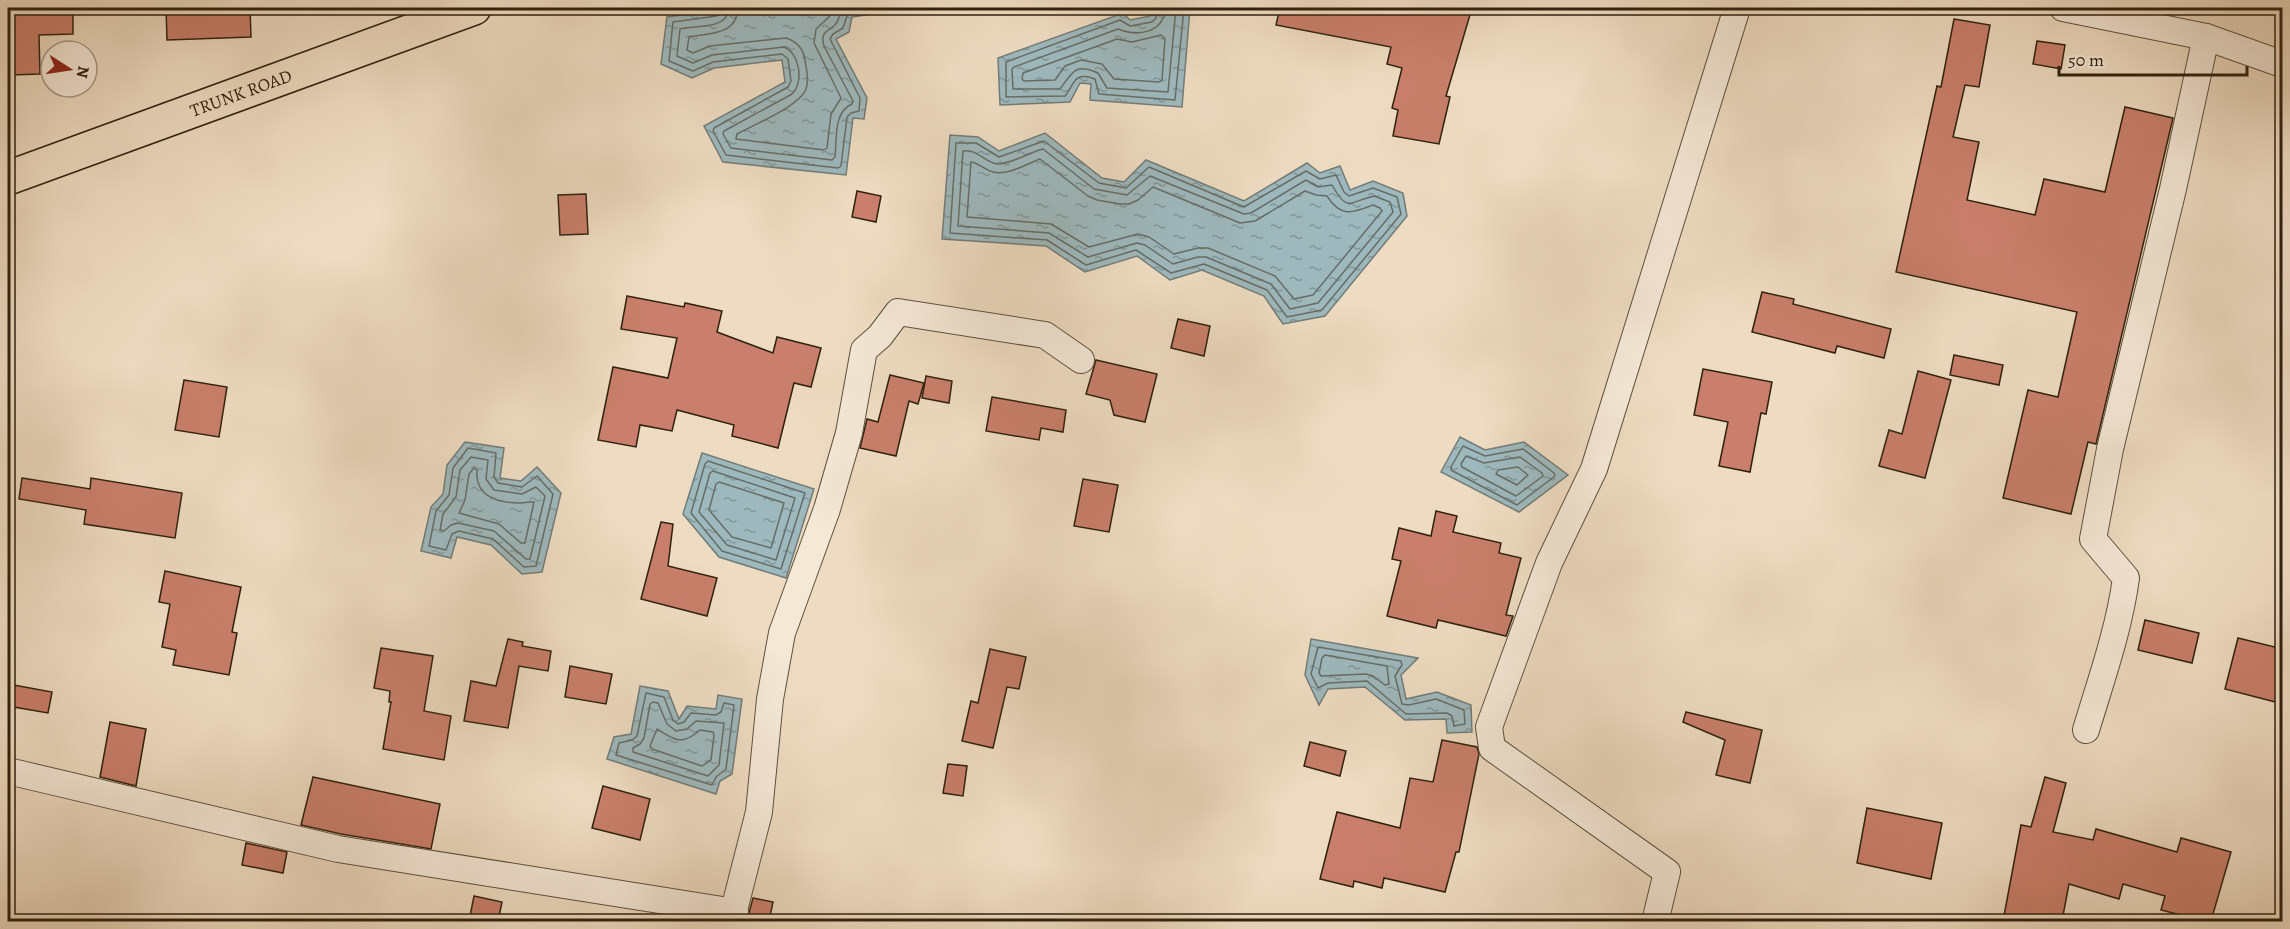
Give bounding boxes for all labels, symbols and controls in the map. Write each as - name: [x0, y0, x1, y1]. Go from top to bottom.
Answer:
- north arrow: [39, 39, 99, 99]
- scale bar: [2059, 39, 2246, 77]
- text: 50 m: [2068, 48, 2104, 72]
- street label: TRUNK ROAD: [187, 63, 295, 123]
- text: N: [71, 64, 95, 80]

